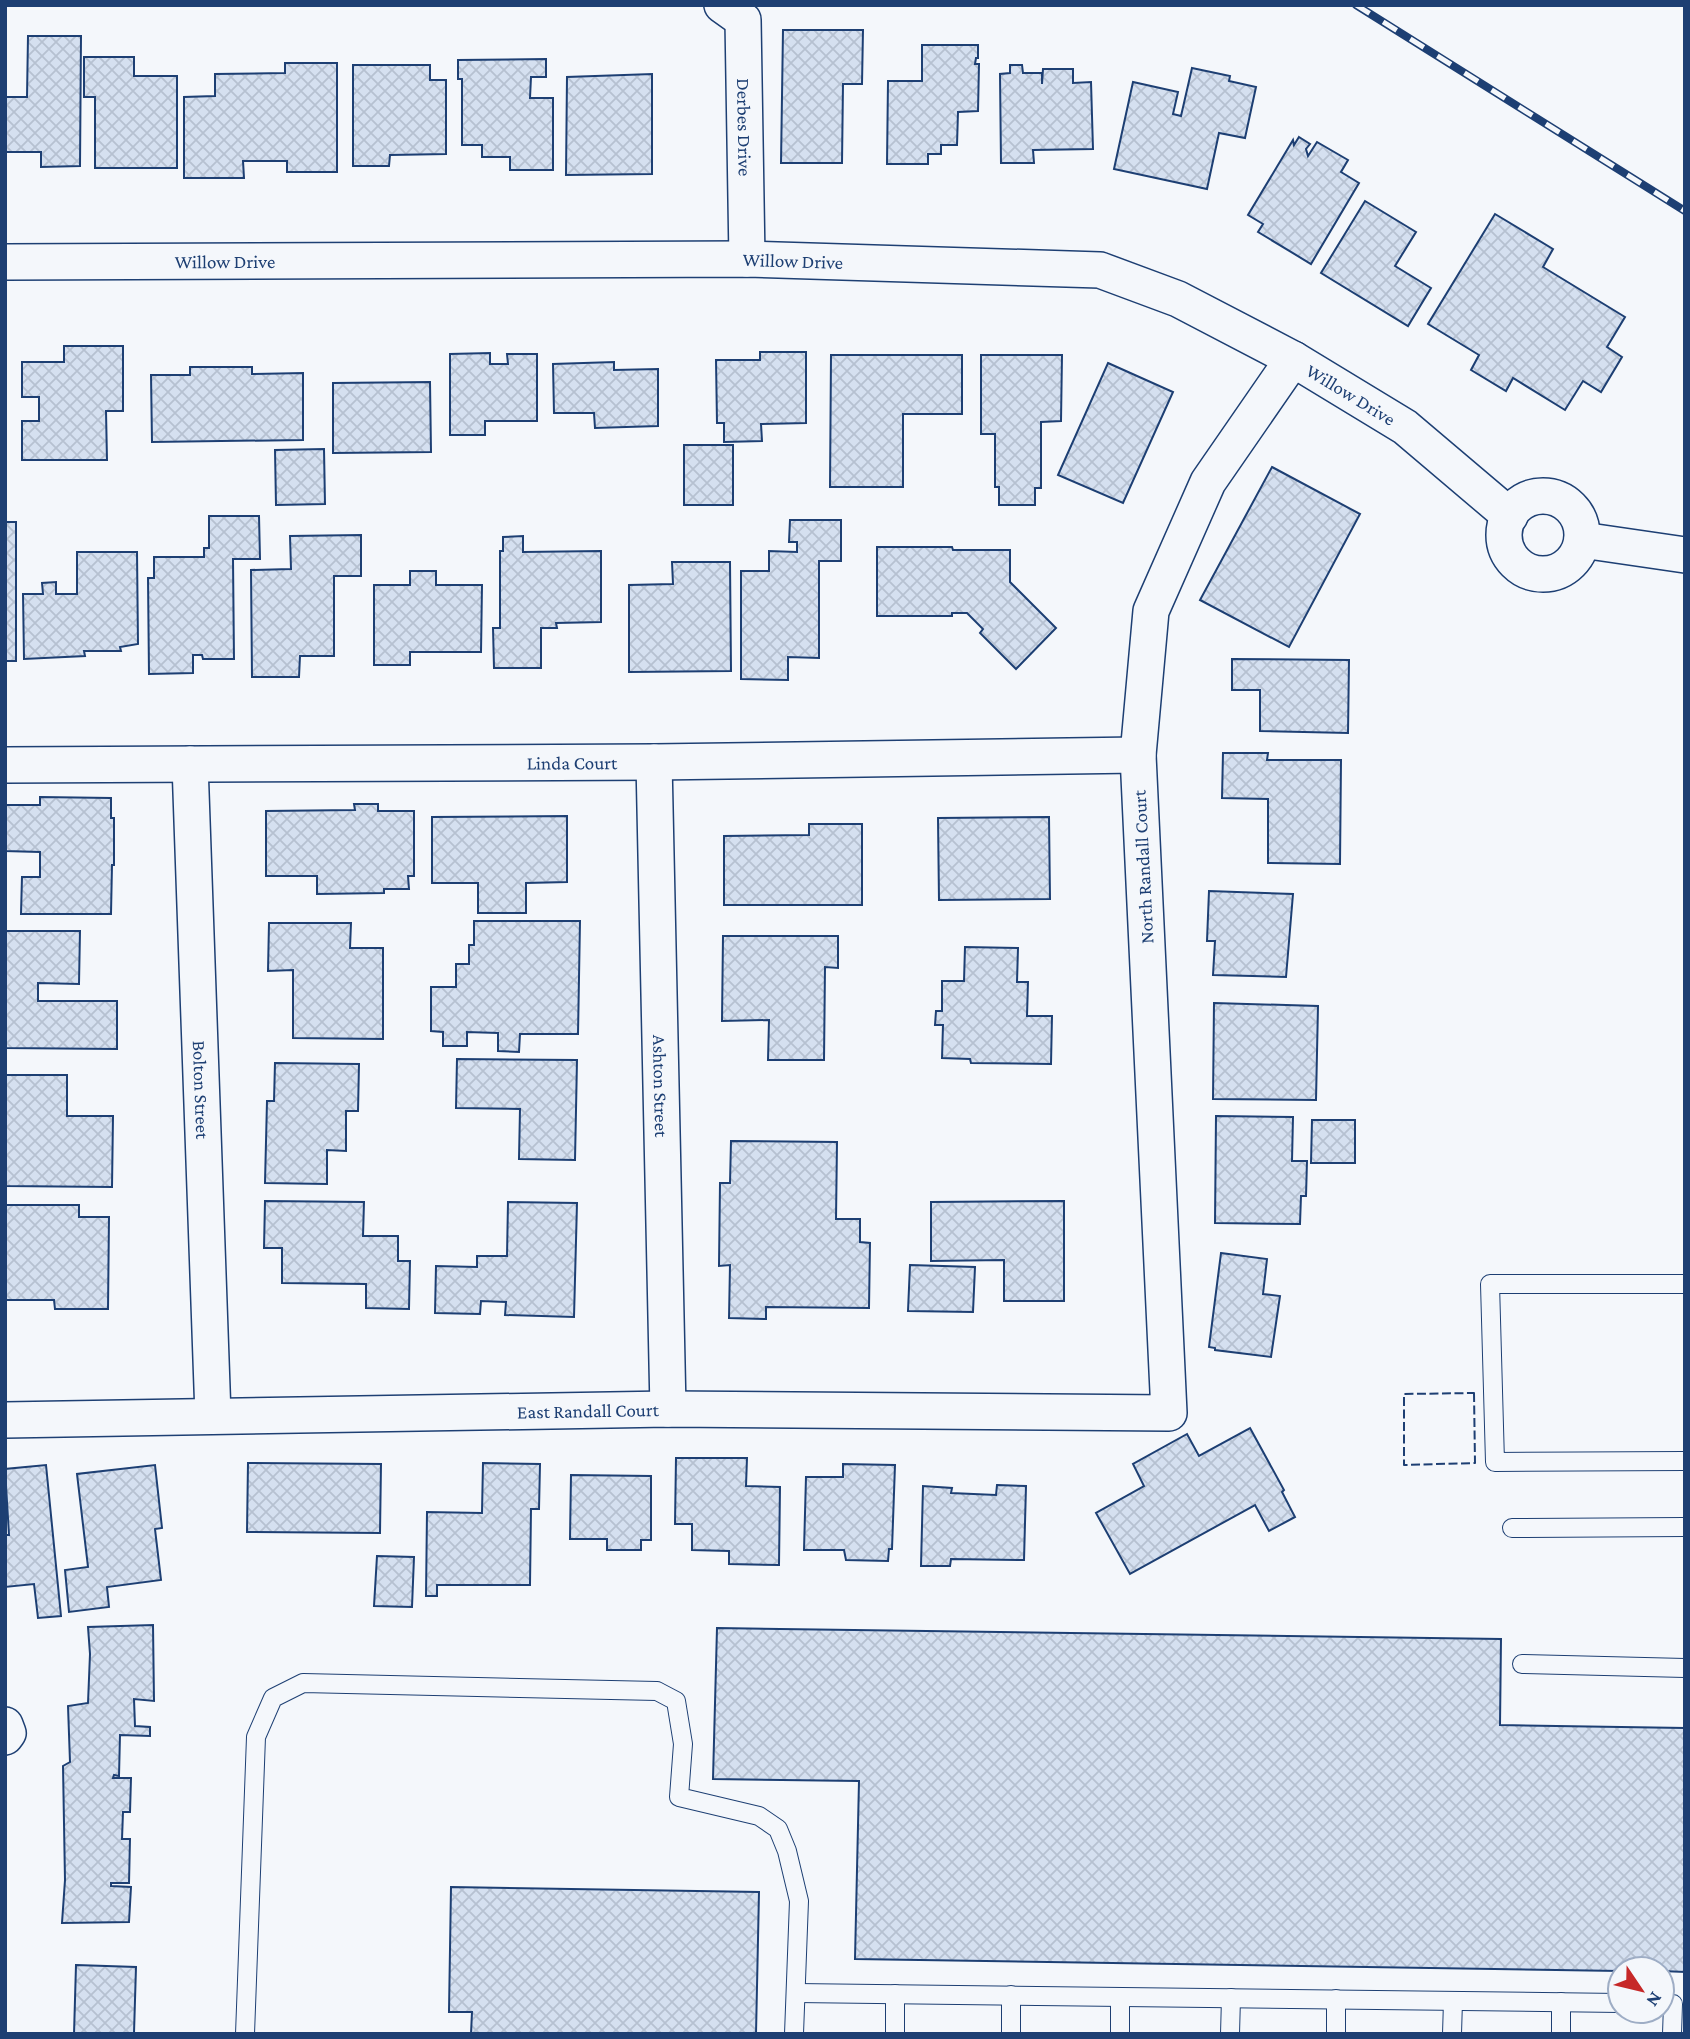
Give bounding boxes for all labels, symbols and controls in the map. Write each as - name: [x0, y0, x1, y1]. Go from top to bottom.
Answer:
- street label: Derbes Drive: [733, 78, 756, 176]
- street label: Willow Drive: [742, 248, 843, 272]
- street label: Willow Drive: [175, 250, 275, 272]
- street label: Willow Drive: [1303, 359, 1399, 429]
- street label: Linda Court: [527, 752, 618, 773]
- street label: North Randall Court: [1128, 789, 1158, 944]
- street label: Ashton Street: [649, 1034, 673, 1138]
- street label: Bolton Street: [189, 1040, 214, 1140]
- street label: East Randall Court: [517, 1399, 660, 1422]
- north arrow: [1606, 1955, 1676, 2025]
- text: N: [1642, 1988, 1667, 2011]

